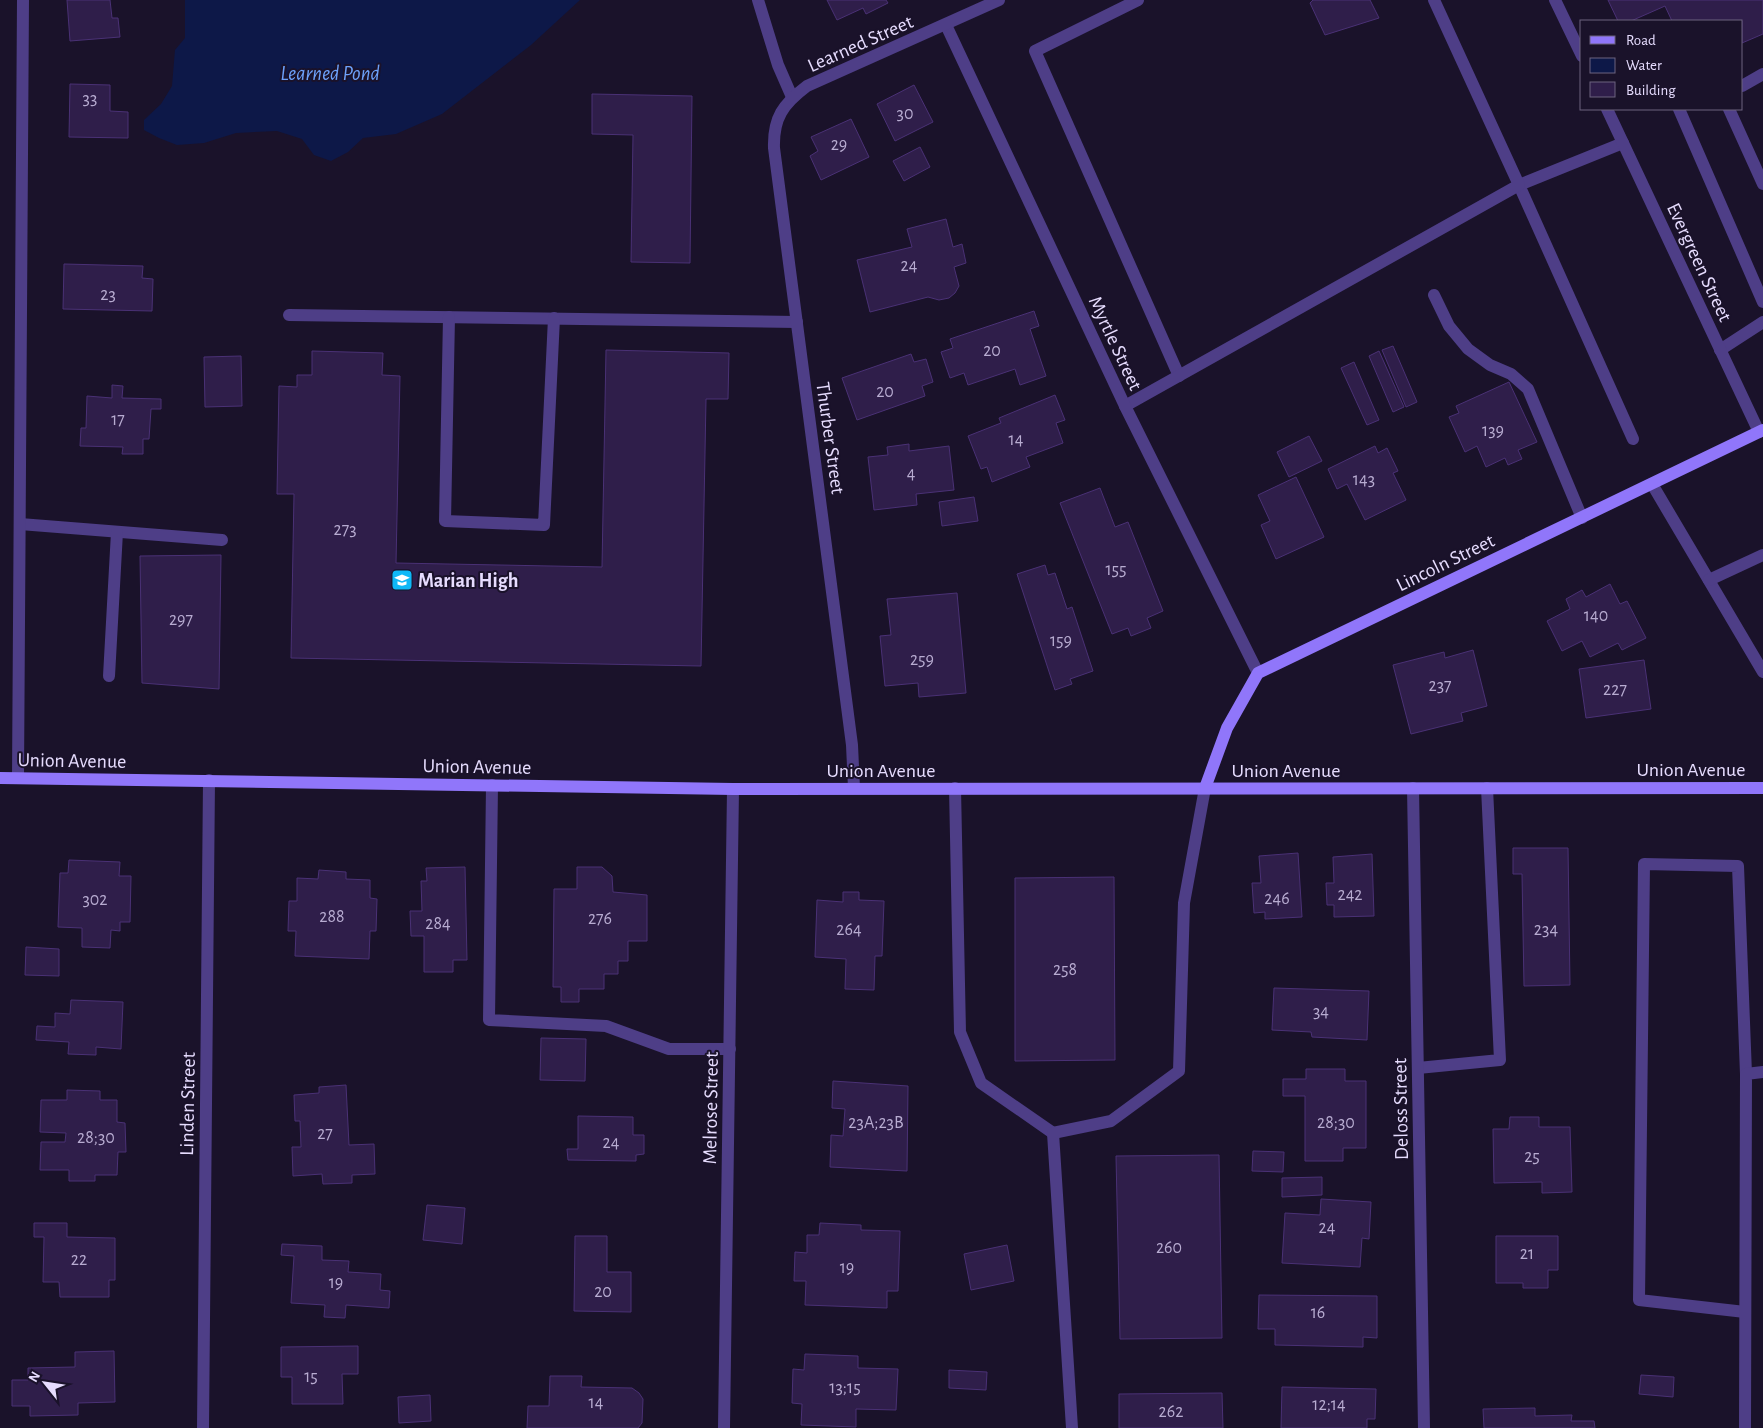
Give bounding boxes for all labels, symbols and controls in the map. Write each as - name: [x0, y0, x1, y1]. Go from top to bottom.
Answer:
- street label: Learned Street: [805, 12, 917, 76]
- legend: [1580, 20, 1743, 110]
- text: Road: [1626, 33, 1656, 48]
- text: Water: [1626, 58, 1662, 73]
- water label: Learned Pond: [280, 63, 380, 84]
- text: Building: [1626, 83, 1676, 98]
- house number: 33: [83, 90, 97, 108]
- house number: 30: [897, 105, 913, 123]
- house number: 29: [831, 136, 847, 154]
- street label: Evergreen Street: [1663, 200, 1736, 325]
- house number: 24: [901, 257, 918, 275]
- house number: 23: [100, 286, 116, 304]
- street label: Myrtle Street: [1085, 293, 1146, 394]
- house number: 20: [983, 342, 1001, 360]
- street label: Thurber Street: [812, 381, 848, 496]
- house number: 20: [876, 383, 894, 401]
- house number: 17: [111, 411, 125, 429]
- house number: 139: [1482, 422, 1504, 440]
- house number: 14: [1009, 431, 1024, 449]
- house number: 4: [907, 465, 916, 483]
- house number: 143: [1353, 471, 1375, 489]
- house number: 273: [333, 521, 357, 539]
- street label: Lincoln Street: [1393, 530, 1498, 595]
- house number: 155: [1105, 561, 1127, 579]
- school or university icon: Marian High: [390, 568, 414, 592]
- place label: Marian High: [418, 571, 518, 591]
- house number: 140: [1584, 607, 1608, 625]
- house number: 297: [169, 611, 193, 629]
- house number: 159: [1050, 632, 1072, 650]
- house number: 259: [910, 651, 934, 669]
- house number: 237: [1428, 677, 1452, 695]
- house number: 227: [1603, 681, 1627, 699]
- street label: Union Avenue: [17, 750, 127, 772]
- street label: Union Avenue: [422, 756, 532, 778]
- street label: Union Avenue: [1637, 760, 1745, 780]
- street label: Union Avenue: [827, 761, 935, 781]
- street label: Union Avenue: [1232, 761, 1340, 781]
- house number: 242: [1337, 886, 1363, 904]
- house number: 246: [1264, 890, 1290, 908]
- house number: 302: [82, 891, 108, 909]
- house number: 288: [319, 908, 345, 926]
- house number: 276: [588, 910, 612, 928]
- house number: 284: [425, 915, 451, 933]
- house number: 264: [836, 921, 862, 939]
- house number: 234: [1534, 921, 1558, 939]
- house number: 258: [1053, 961, 1077, 979]
- house number: 34: [1313, 1003, 1329, 1021]
- street label: Linden Street: [177, 1051, 199, 1156]
- street label: Melrose Street: [700, 1051, 722, 1165]
- street label: Deloss Street: [1390, 1057, 1412, 1160]
- house number: 23A;23B: [848, 1114, 904, 1132]
- house number: 28;30: [1317, 1114, 1355, 1132]
- house number: 27: [317, 1125, 333, 1143]
- house number: 28;30: [77, 1129, 115, 1147]
- house number: 24: [603, 1134, 620, 1152]
- house number: 25: [1524, 1148, 1540, 1166]
- house number: 24: [1319, 1219, 1336, 1237]
- house number: 260: [1156, 1239, 1182, 1257]
- house number: 21: [1520, 1245, 1534, 1263]
- house number: 22: [71, 1251, 87, 1269]
- house number: 19: [840, 1259, 854, 1277]
- house number: 19: [329, 1274, 343, 1292]
- house number: 20: [594, 1283, 612, 1301]
- house number: 16: [1311, 1304, 1325, 1322]
- north arrow: [20, 1358, 70, 1408]
- house number: 15: [304, 1368, 318, 1386]
- text: N: [26, 1369, 43, 1385]
- house number: 13;15: [829, 1379, 861, 1397]
- house number: 14: [589, 1394, 604, 1412]
- house number: 12;14: [1312, 1396, 1346, 1414]
- house number: 262: [1159, 1403, 1183, 1421]

